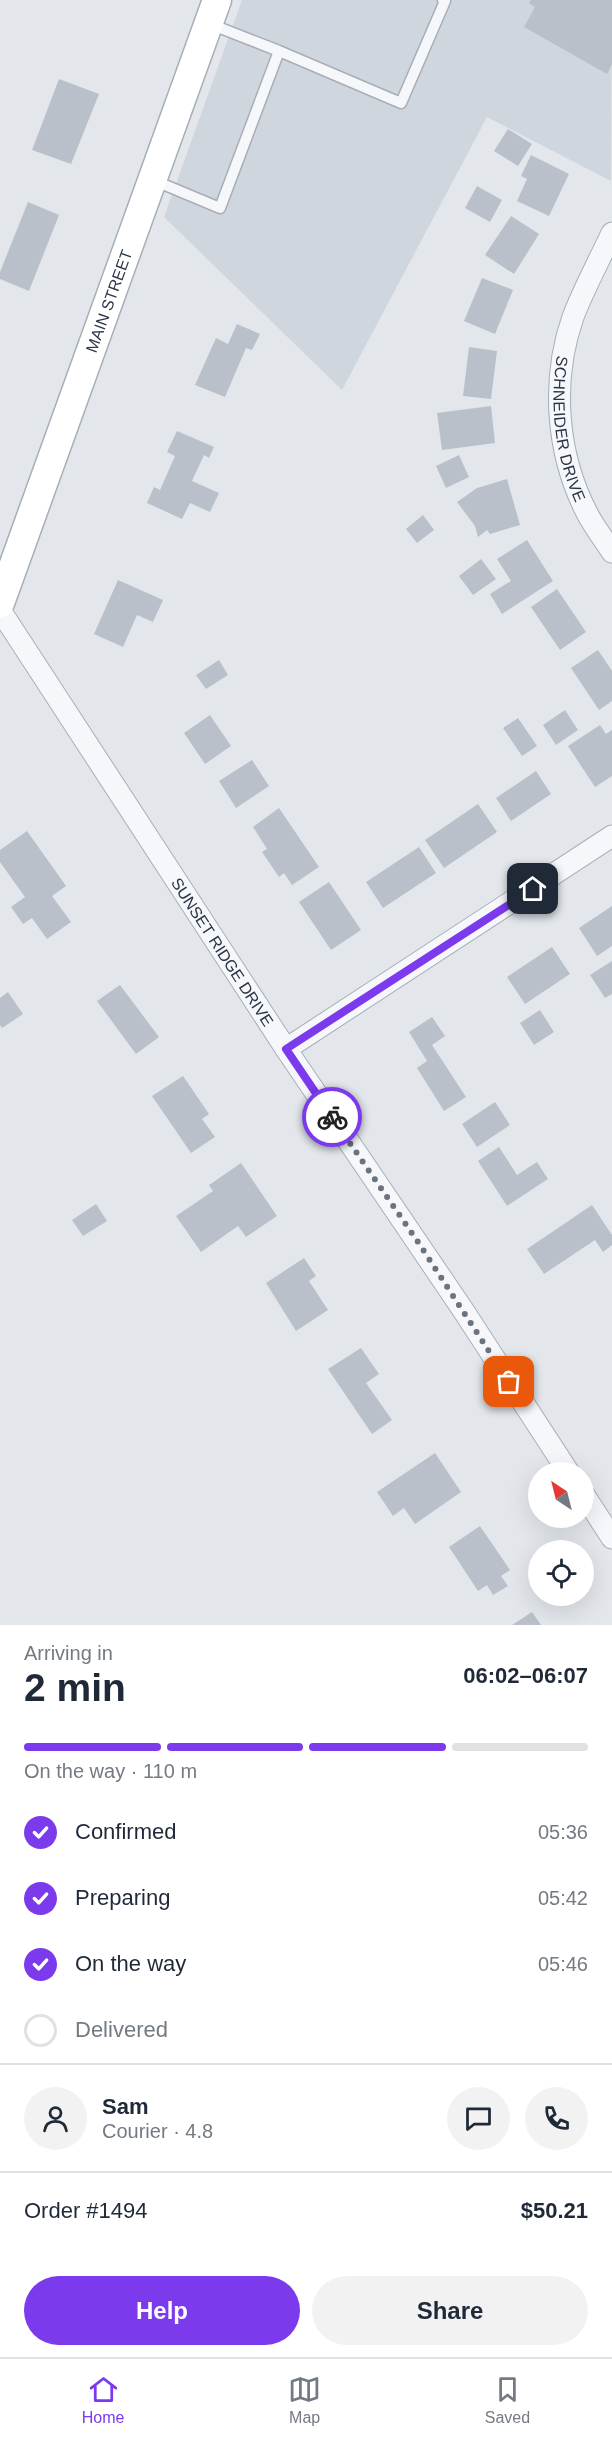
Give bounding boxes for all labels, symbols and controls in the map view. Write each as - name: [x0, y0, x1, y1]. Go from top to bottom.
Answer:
- street label: MAIN STREET: [83, 247, 135, 355]
- street label: SCHNEIDER DRIVE: [550, 355, 588, 504]
- pin: [507, 863, 558, 914]
- icon: home: [516, 872, 549, 905]
- street label: SUNSET RIDGE DRIVE: [168, 875, 277, 1029]
- courier: [302, 1087, 362, 1147]
- icon: bike: [316, 1101, 349, 1134]
- pin: [483, 1356, 534, 1407]
- icon: bag: [492, 1365, 525, 1398]
- north arrow: [528, 1462, 594, 1528]
- map controls: [528, 1462, 594, 1606]
- button: locate: [528, 1540, 594, 1606]
- text: Arriving in: [24, 1642, 113, 1664]
- text: 06:02–06:07: [463, 1663, 588, 1688]
- text: 2 min: [24, 1666, 126, 1709]
- text: On the way · 110 m: [24, 1760, 197, 1782]
- icon: check: [24, 1816, 57, 1849]
- text: Confirmed: [75, 1819, 176, 1844]
- text: 05:36: [538, 1821, 588, 1843]
- icon: check: [24, 1882, 57, 1915]
- text: Preparing: [75, 1885, 170, 1910]
- text: 05:42: [538, 1887, 588, 1909]
- icon: check: [24, 1948, 57, 1981]
- text: On the way: [75, 1951, 186, 1976]
- text: 05:46: [538, 1953, 588, 1975]
- text: Delivered: [75, 2017, 168, 2042]
- button: person: [24, 2087, 87, 2150]
- button: chat: [447, 2087, 510, 2150]
- button: phone: [525, 2087, 588, 2150]
- text: Sam: [102, 2094, 148, 2119]
- text: Courier · 4.8: [102, 2120, 213, 2142]
- text: Order #1494: [24, 2198, 148, 2223]
- text: $50.21: [521, 2198, 588, 2223]
- button: Help: [24, 2276, 300, 2345]
- button: Share: [312, 2276, 588, 2345]
- tab: Home: [82, 2373, 125, 2427]
- tab: Map: [288, 2373, 321, 2427]
- tab: Saved: [485, 2373, 530, 2427]

